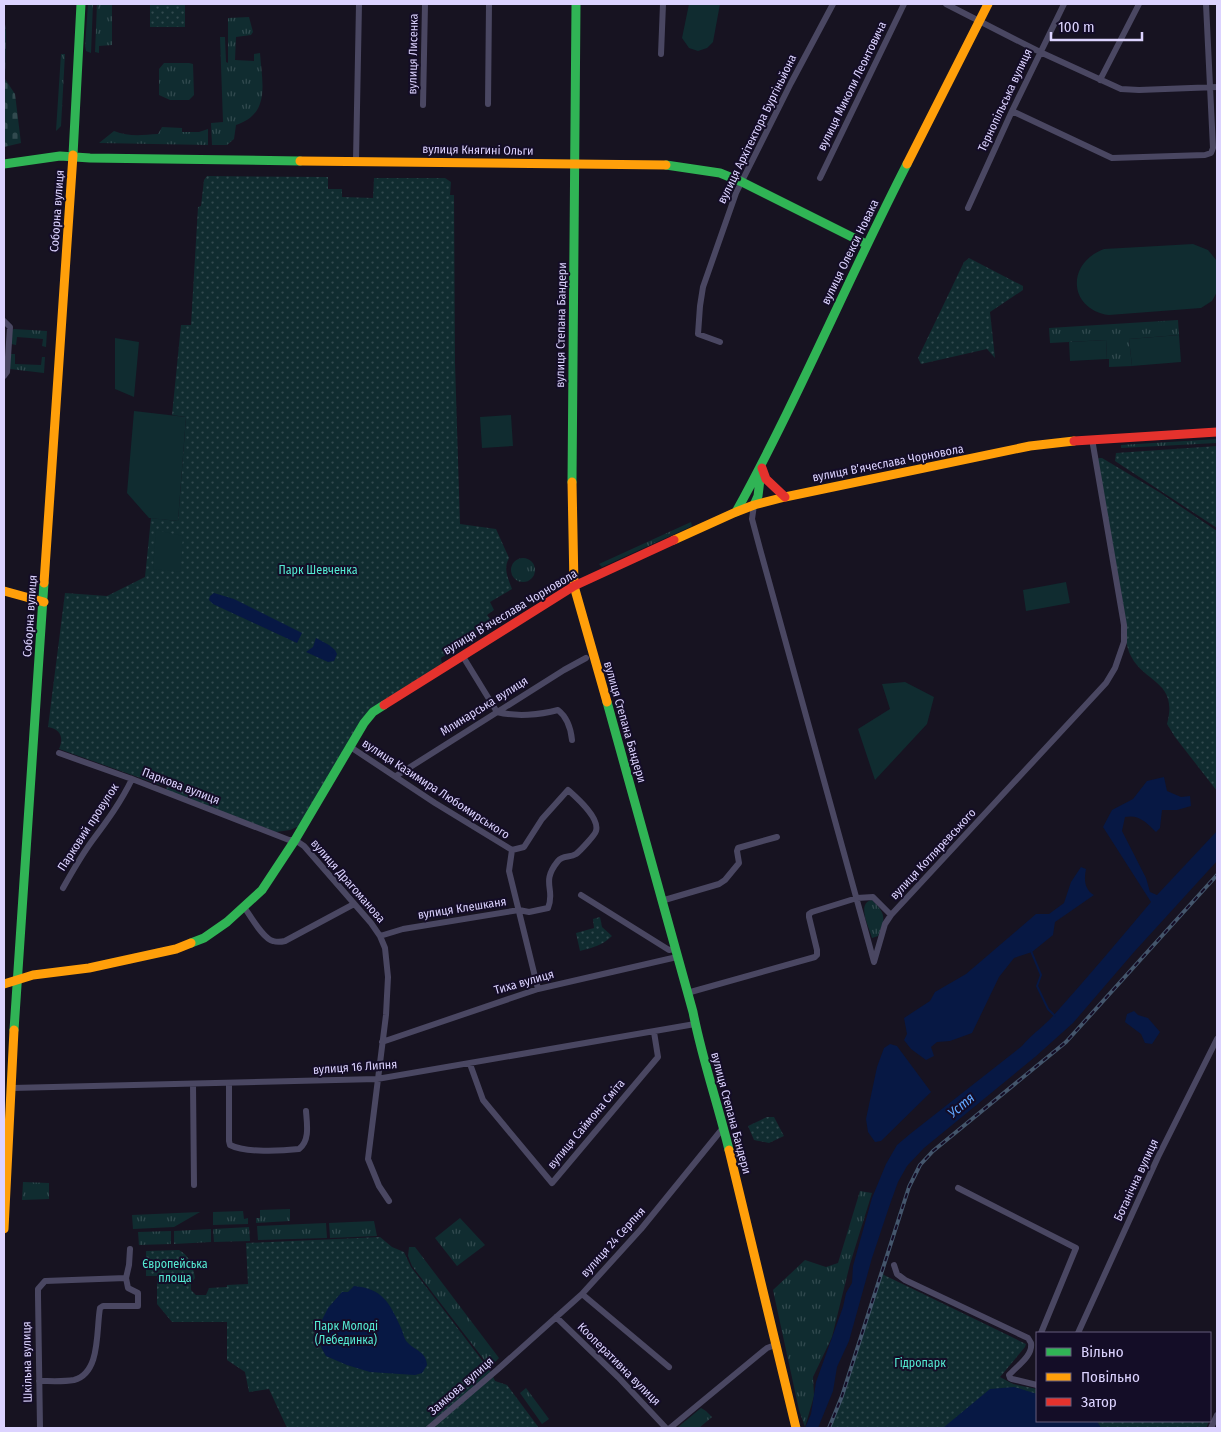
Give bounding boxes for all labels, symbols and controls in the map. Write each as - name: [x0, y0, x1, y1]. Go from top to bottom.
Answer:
- scale bar: [1051, 10, 1142, 42]
- street label: вулиця Лисенка: [405, 13, 421, 95]
- text: 100 m: [1058, 18, 1095, 36]
- street label: вулиця Миколи Леонтовича: [815, 19, 889, 153]
- street label: Тернопільська вулиця: [975, 46, 1035, 154]
- street label: вулиця Архітектора Бургіньйона: [715, 52, 799, 206]
- street label: вулиця Княгині Ольги: [422, 142, 534, 158]
- street label: Соборна вулиця: [47, 170, 67, 252]
- street label: вулиця Олекси Новака: [819, 197, 882, 307]
- street label: вулиця Степана Бандери: [553, 262, 569, 388]
- street label: вулиця Вʼячеслава Чорновола: [811, 441, 965, 485]
- park label: Парк Шевченка: [278, 563, 358, 577]
- street label: вулиця Вʼячеслава Чорновола: [440, 566, 580, 658]
- street label: Соборна вулиця: [20, 575, 40, 657]
- street label: вулиця Степана Бандери: [601, 660, 649, 784]
- street label: Млинарська вулиця: [438, 673, 530, 739]
- street label: вулиця Казимира Любомирського: [360, 736, 512, 842]
- street label: Паркова вулиця: [140, 765, 222, 807]
- street label: Парковий провулок: [55, 780, 122, 873]
- street label: вулиця Котляревського: [887, 806, 979, 902]
- street label: вулиця Драгоманова: [308, 836, 388, 926]
- street label: вулиця Клешканя: [417, 894, 507, 922]
- street label: Тиха вулиця: [493, 967, 555, 997]
- street label: вулиця Степана Бандери: [708, 1051, 754, 1175]
- street label: вулиця 16 Липня: [312, 1057, 398, 1077]
- street label: вулиця Саймона Сміта: [544, 1076, 628, 1172]
- water label: Устя: [944, 1089, 978, 1121]
- street label: Ботанічна вулиця: [1111, 1137, 1161, 1223]
- street label: вулиця 24 Серпня: [578, 1204, 648, 1280]
- park label: Європейська площа: [142, 1257, 208, 1285]
- park label: Парк Молоді (Лебединка): [314, 1319, 378, 1347]
- street label: Кооперативна вулиця: [575, 1320, 663, 1408]
- street label: Шкільна вулиця: [19, 1321, 35, 1403]
- legend: [1036, 1332, 1211, 1422]
- text: Вільно: [1081, 1343, 1124, 1361]
- street label: Замкова вулиця: [426, 1354, 496, 1418]
- park label: Гідропарк: [894, 1356, 946, 1370]
- text: Повільно: [1081, 1368, 1140, 1386]
- text: Затор: [1081, 1393, 1117, 1411]

